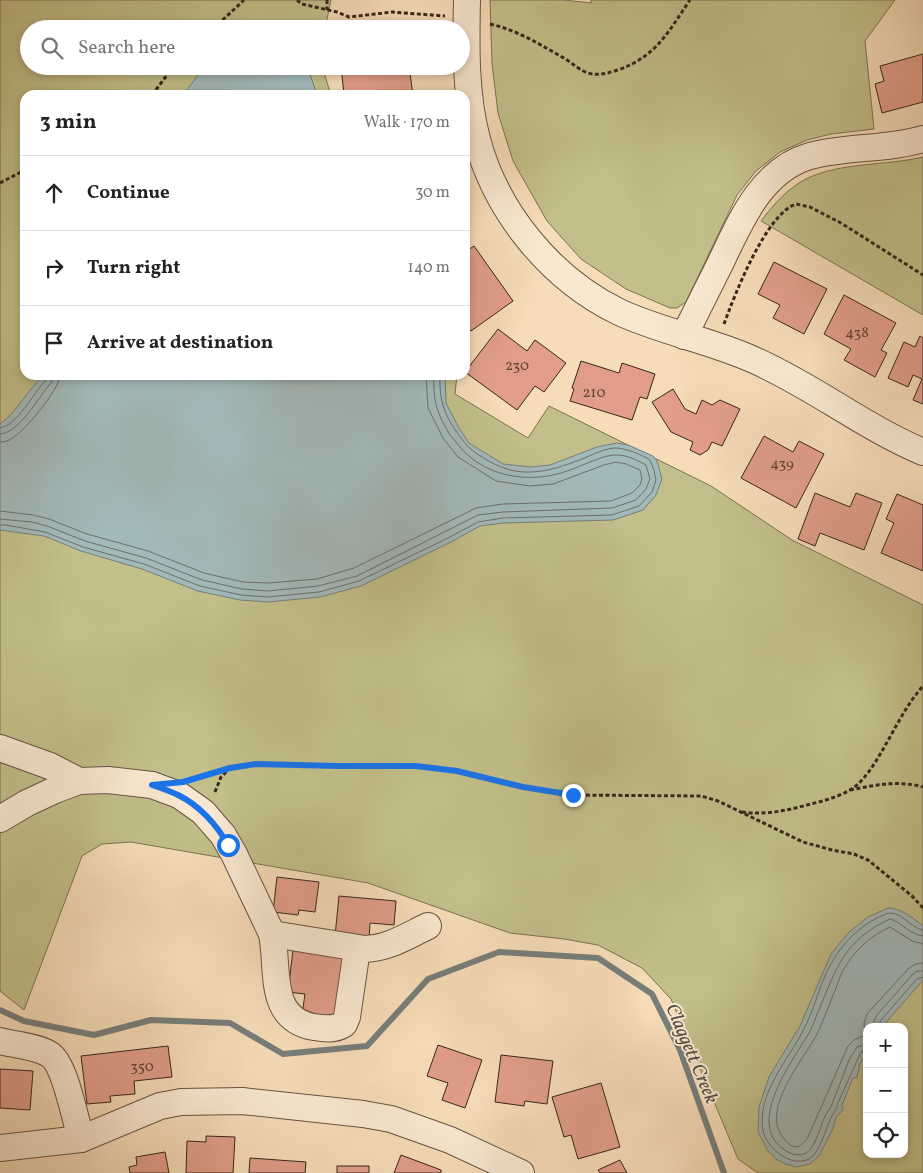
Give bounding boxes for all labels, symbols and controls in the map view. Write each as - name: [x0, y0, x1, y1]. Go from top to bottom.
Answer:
- search box: [20, 20, 470, 75]
- icon: search: [38, 34, 66, 62]
- text: Search here: [78, 35, 175, 61]
- text: 3 min: [40, 108, 96, 137]
- text: Walk · 170 m: [364, 112, 450, 134]
- icon: ahead: [40, 179, 68, 207]
- text: Continue: [87, 180, 170, 206]
- text: 30 m: [415, 182, 450, 204]
- icon: right: [40, 254, 68, 282]
- text: Turn right: [87, 255, 180, 281]
- text: 140 m: [408, 257, 450, 279]
- house number: 438: [845, 323, 869, 344]
- icon: arrive: [40, 329, 68, 357]
- text: Arrive at destination: [87, 330, 273, 356]
- house number: 230: [505, 356, 529, 377]
- house number: 210: [583, 383, 605, 404]
- house number: 439: [770, 454, 794, 475]
- route end: [562, 784, 585, 807]
- route start: [217, 834, 240, 857]
- water label: Claggett Creek: [658, 1000, 724, 1108]
- map controls: [863, 1023, 908, 1158]
- button: +: [863, 1023, 908, 1068]
- house number: 350: [130, 1057, 154, 1078]
- button: −: [863, 1068, 908, 1113]
- button: locate: [863, 1113, 908, 1158]

